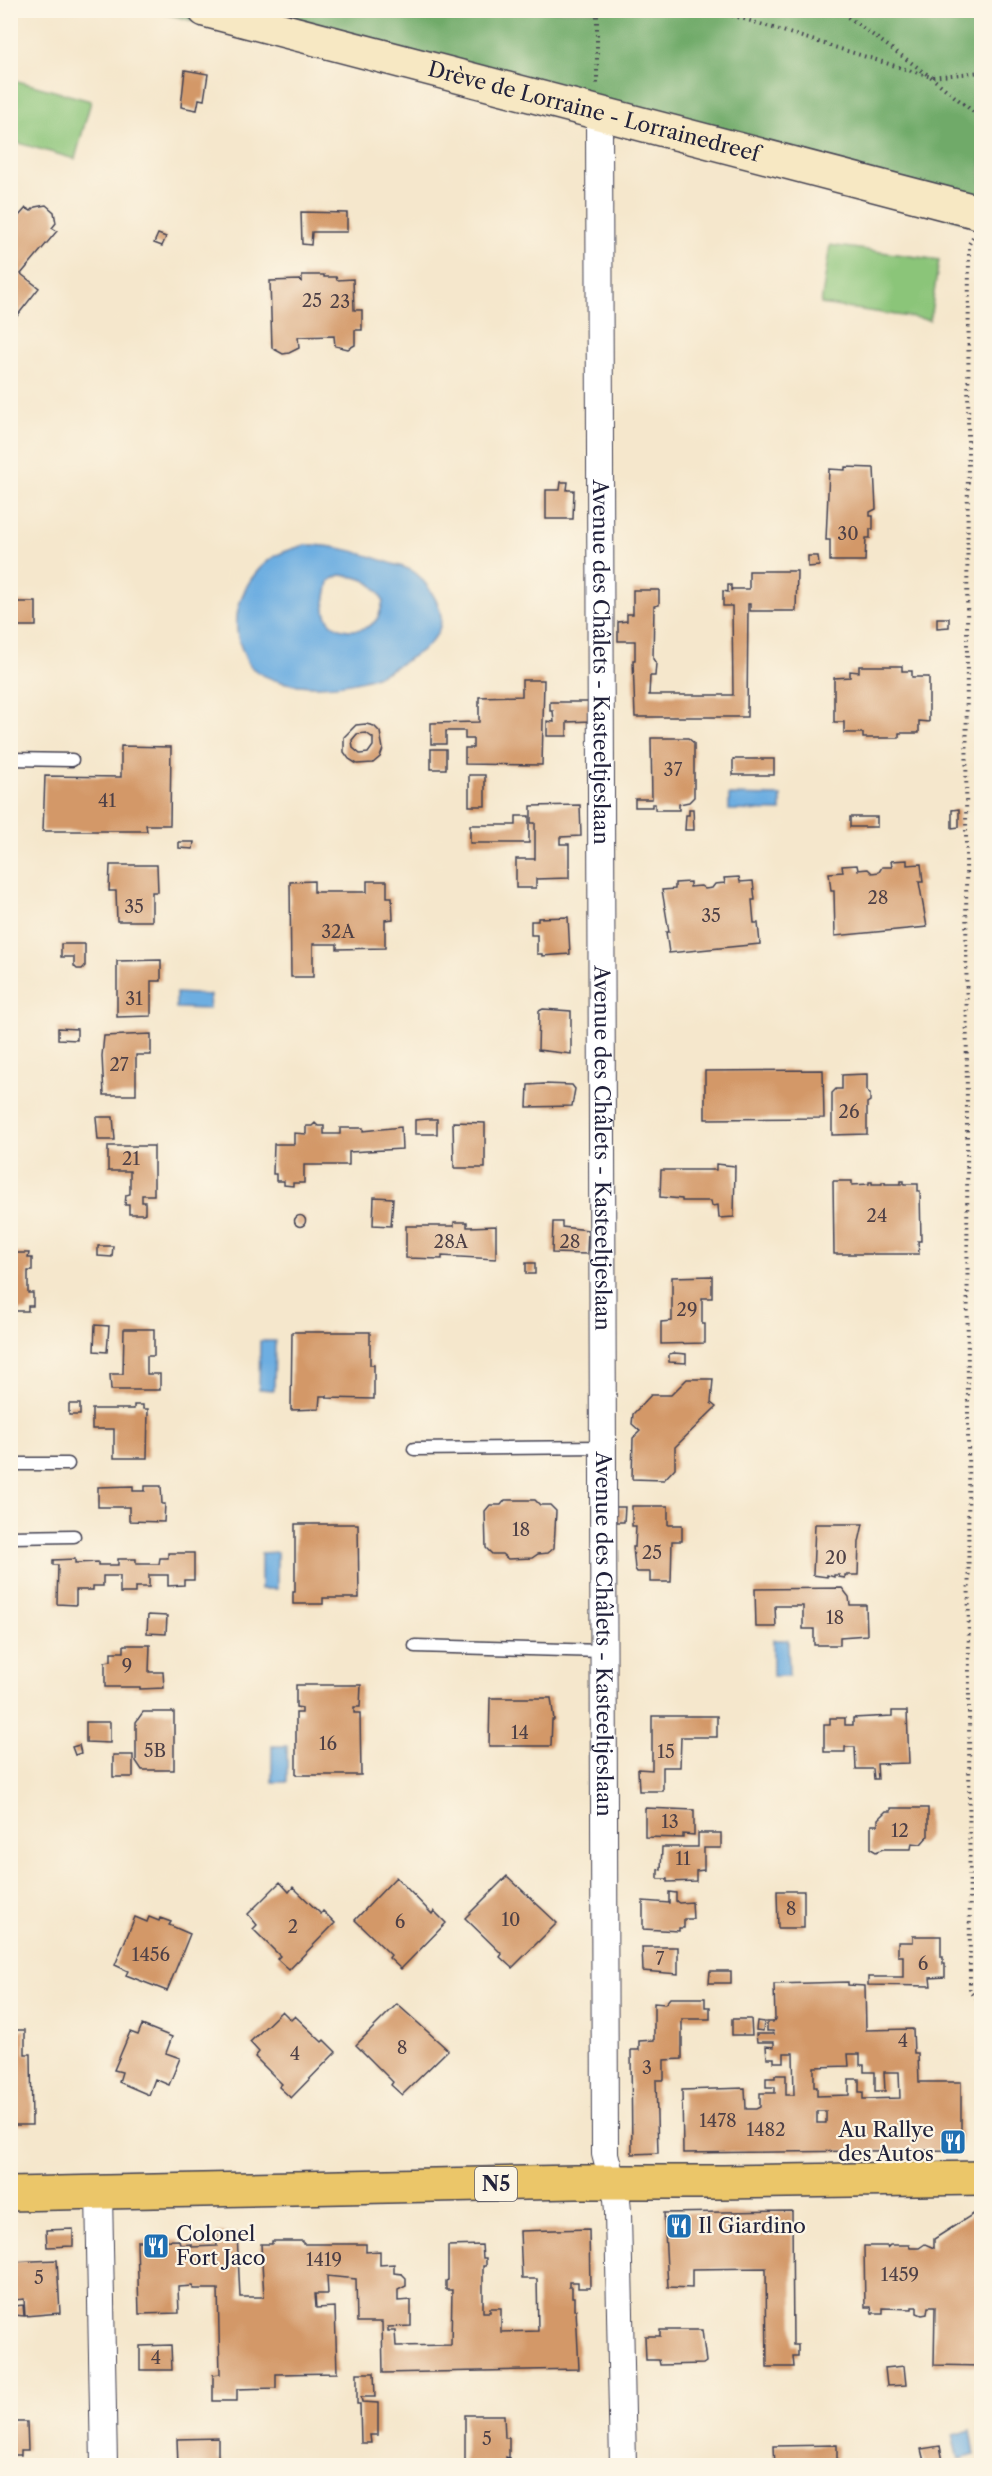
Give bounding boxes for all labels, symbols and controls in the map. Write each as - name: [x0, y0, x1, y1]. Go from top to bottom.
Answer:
- street label: Drève de Lorraine - Lorrainedreef: [426, 56, 765, 167]
- house number: 25: [302, 290, 322, 312]
- house number: 23: [330, 291, 350, 313]
- street label: Avenue des Châlets - Kasteeltjeslaan: [588, 478, 614, 845]
- house number: 30: [837, 523, 859, 545]
- house number: 37: [664, 759, 683, 781]
- house number: 41: [98, 790, 116, 812]
- house number: 28: [867, 887, 889, 909]
- house number: 35: [124, 896, 144, 918]
- house number: 35: [701, 905, 721, 927]
- house number: 32A: [321, 921, 355, 943]
- street label: Avenue des Châlets - Kasteeltjeslaan: [590, 964, 616, 1331]
- house number: 31: [125, 988, 143, 1010]
- house number: 27: [109, 1054, 129, 1076]
- house number: 26: [839, 1101, 859, 1123]
- house number: 21: [122, 1148, 140, 1170]
- house number: 24: [867, 1205, 887, 1227]
- house number: 28A: [434, 1231, 469, 1253]
- house number: 28: [559, 1231, 581, 1253]
- house number: 29: [677, 1299, 697, 1321]
- street label: Avenue des Châlets - Kasteeltjeslaan: [591, 1450, 617, 1817]
- house number: 18: [512, 1519, 530, 1541]
- house number: 25: [642, 1542, 662, 1564]
- house number: 20: [825, 1547, 847, 1569]
- house number: 18: [826, 1607, 844, 1629]
- house number: 9: [122, 1655, 132, 1677]
- house number: 14: [511, 1722, 529, 1744]
- house number: 16: [319, 1733, 337, 1755]
- house number: 5B: [144, 1740, 166, 1762]
- house number: 15: [657, 1741, 675, 1763]
- house number: 13: [661, 1811, 679, 1833]
- house number: 12: [891, 1820, 909, 1842]
- house number: 11: [675, 1848, 691, 1870]
- house number: 8: [786, 1898, 796, 1920]
- house number: 10: [502, 1909, 520, 1931]
- house number: 6: [395, 1911, 405, 1933]
- house number: 2: [288, 1916, 298, 1938]
- house number: 1456: [132, 1944, 170, 1966]
- house number: 7: [656, 1948, 665, 1970]
- house number: 6: [918, 1953, 928, 1975]
- house number: 4: [898, 2030, 908, 2052]
- house number: 8: [397, 2037, 407, 2059]
- house number: 4: [290, 2043, 300, 2065]
- house number: 3: [642, 2057, 652, 2079]
- house number: 1478: [699, 2110, 737, 2132]
- place label: Au Rallye des Autos: [838, 2117, 934, 2166]
- house number: 1482: [747, 2119, 786, 2141]
- restaurant icon: Au Rallye des Autos: [938, 2127, 968, 2157]
- road number: N5: [475, 2167, 517, 2201]
- restaurant icon: Il Giardino: [664, 2211, 694, 2241]
- place label: Il Giardino: [698, 2213, 806, 2238]
- place label: Colonel Fort Jaco: [176, 2221, 266, 2270]
- restaurant icon: Colonel Fort Jaco: [141, 2231, 171, 2261]
- house number: 1419: [306, 2249, 342, 2271]
- house number: 1459: [881, 2264, 919, 2286]
- house number: 5: [34, 2267, 44, 2289]
- house number: 4: [151, 2347, 161, 2369]
- house number: 5: [482, 2428, 492, 2450]

